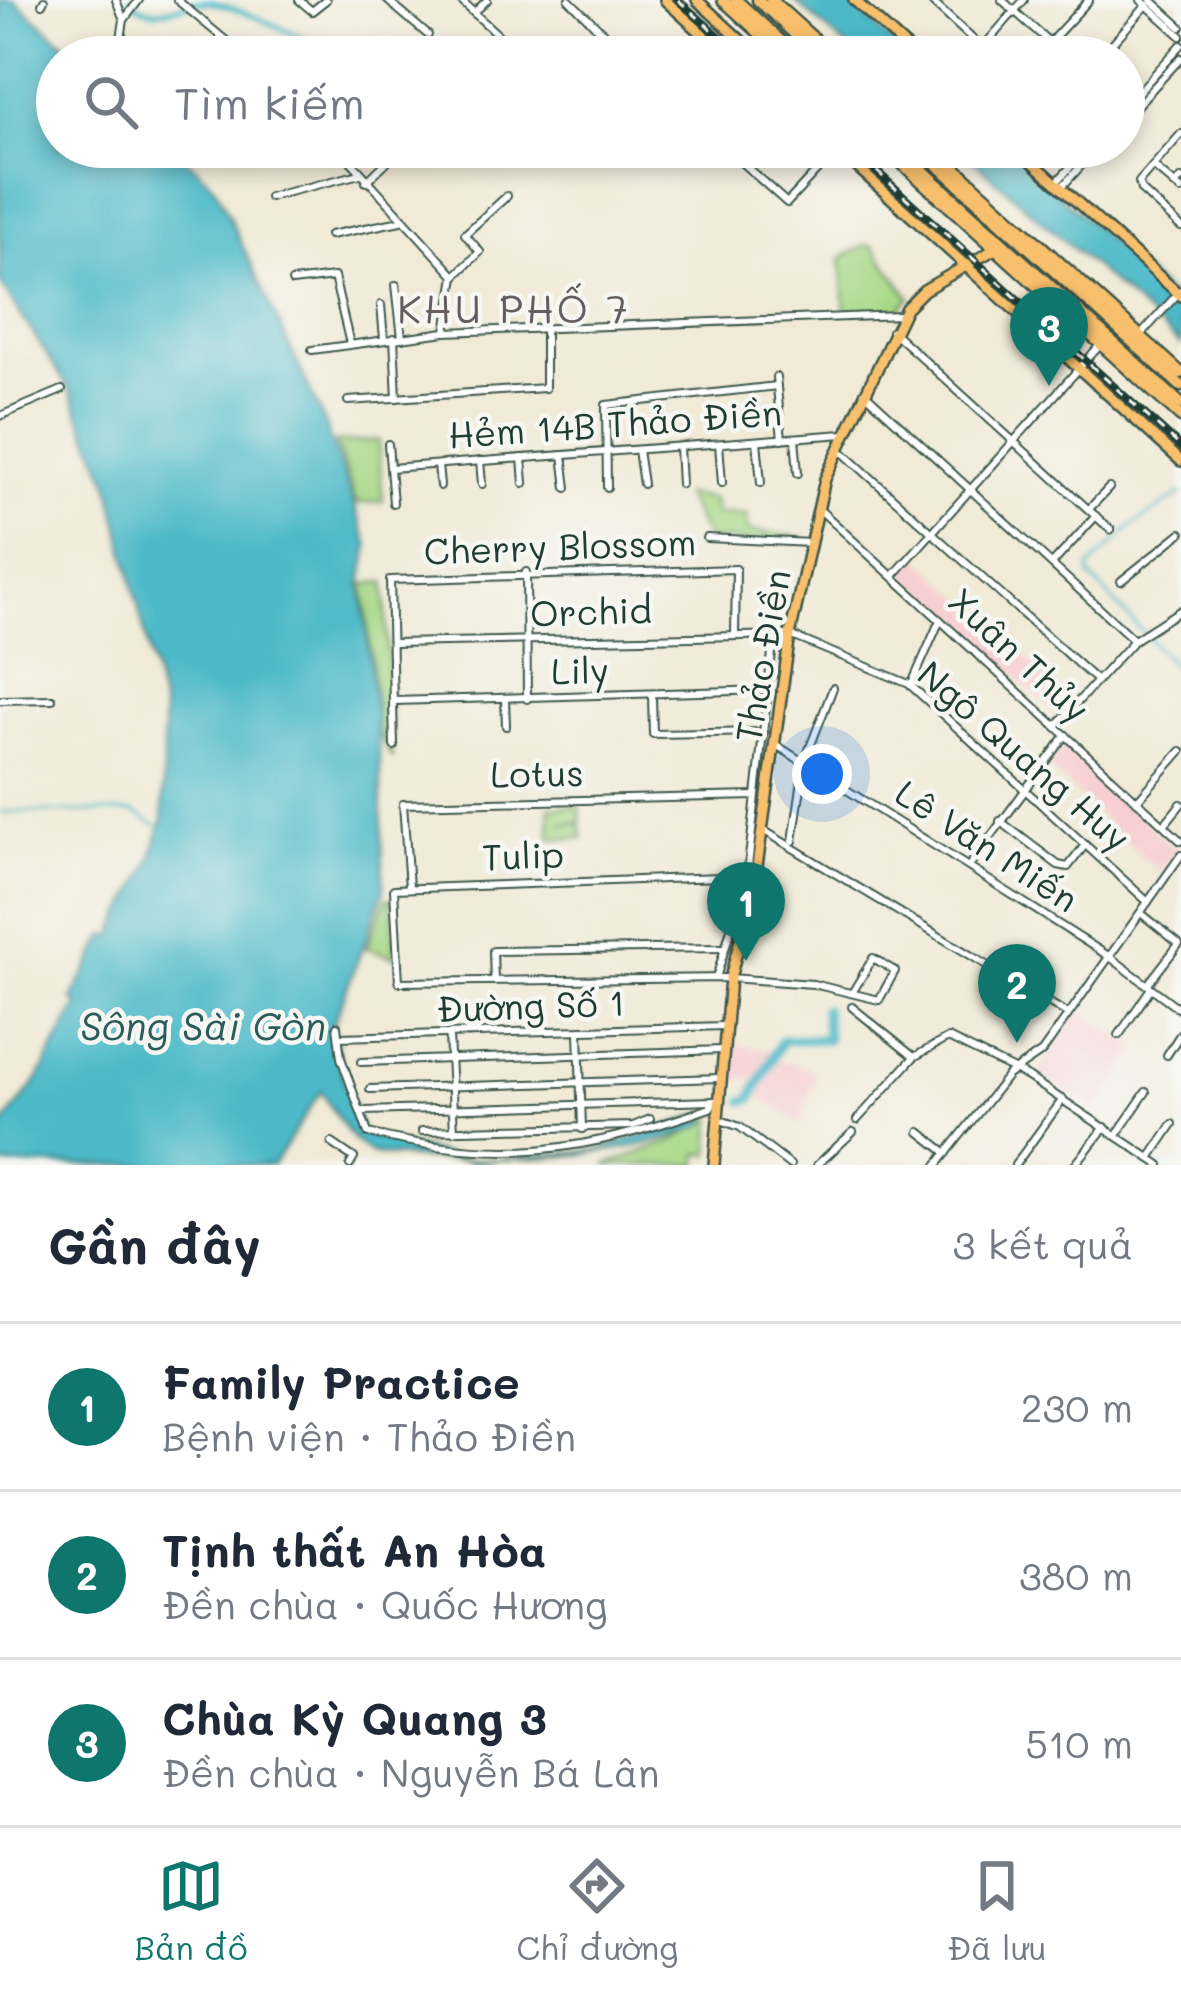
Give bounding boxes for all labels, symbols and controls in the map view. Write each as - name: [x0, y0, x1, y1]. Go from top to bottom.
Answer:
- search box: [36, 36, 1145, 168]
- icon: search: [78, 69, 144, 135]
- text: Tìm kiếm: [174, 73, 365, 131]
- district label: KHU PHỐ 7: [397, 282, 631, 333]
- pin: 3: [1010, 287, 1088, 386]
- street label: Hẻm 14B Thảo Điền: [447, 387, 783, 458]
- street label: Cherry Blossom: [423, 517, 697, 575]
- street label: Thảo Điền: [723, 566, 800, 746]
- street label: Xuân Thủy: [939, 577, 1101, 732]
- street label: Orchid: [529, 585, 653, 636]
- street label: Lily: [551, 645, 609, 695]
- street label: Ngô Quang Huy: [908, 650, 1141, 861]
- your location: [792, 744, 852, 804]
- street label: Lotus: [490, 748, 584, 797]
- street label: Lê Văn Miến: [887, 768, 1088, 921]
- street label: Tulip: [481, 830, 565, 879]
- pin: 1: [707, 862, 785, 961]
- pin: 2: [978, 944, 1056, 1043]
- street label: Đường Số 1: [436, 978, 626, 1031]
- water label: Sông Sài Gòn: [80, 999, 326, 1051]
- text: Gần đây: [48, 1210, 261, 1277]
- text: 3 kết quả: [953, 1218, 1133, 1269]
- text: Family Practice: [162, 1352, 520, 1410]
- text: 1: [78, 1381, 96, 1432]
- text: 230 m: [1021, 1381, 1133, 1432]
- text: Bệnh viện · Thảo Điền: [162, 1410, 576, 1461]
- text: Tịnh thất An Hòa: [162, 1520, 546, 1578]
- text: 2: [76, 1549, 98, 1600]
- text: 380 m: [1019, 1549, 1133, 1600]
- text: Đền chùa · Quốc Hương: [162, 1578, 608, 1629]
- text: Chùa Kỳ Quang 3: [162, 1688, 547, 1746]
- text: 3: [75, 1717, 99, 1768]
- text: 510 m: [1025, 1717, 1133, 1768]
- text: Đền chùa · Nguyễn Bá Lân: [162, 1746, 660, 1797]
- tab: Bản đồ: [134, 1853, 248, 1968]
- tab: Chỉ đường: [517, 1853, 678, 1968]
- tab: Đã lưu: [947, 1853, 1047, 1968]

